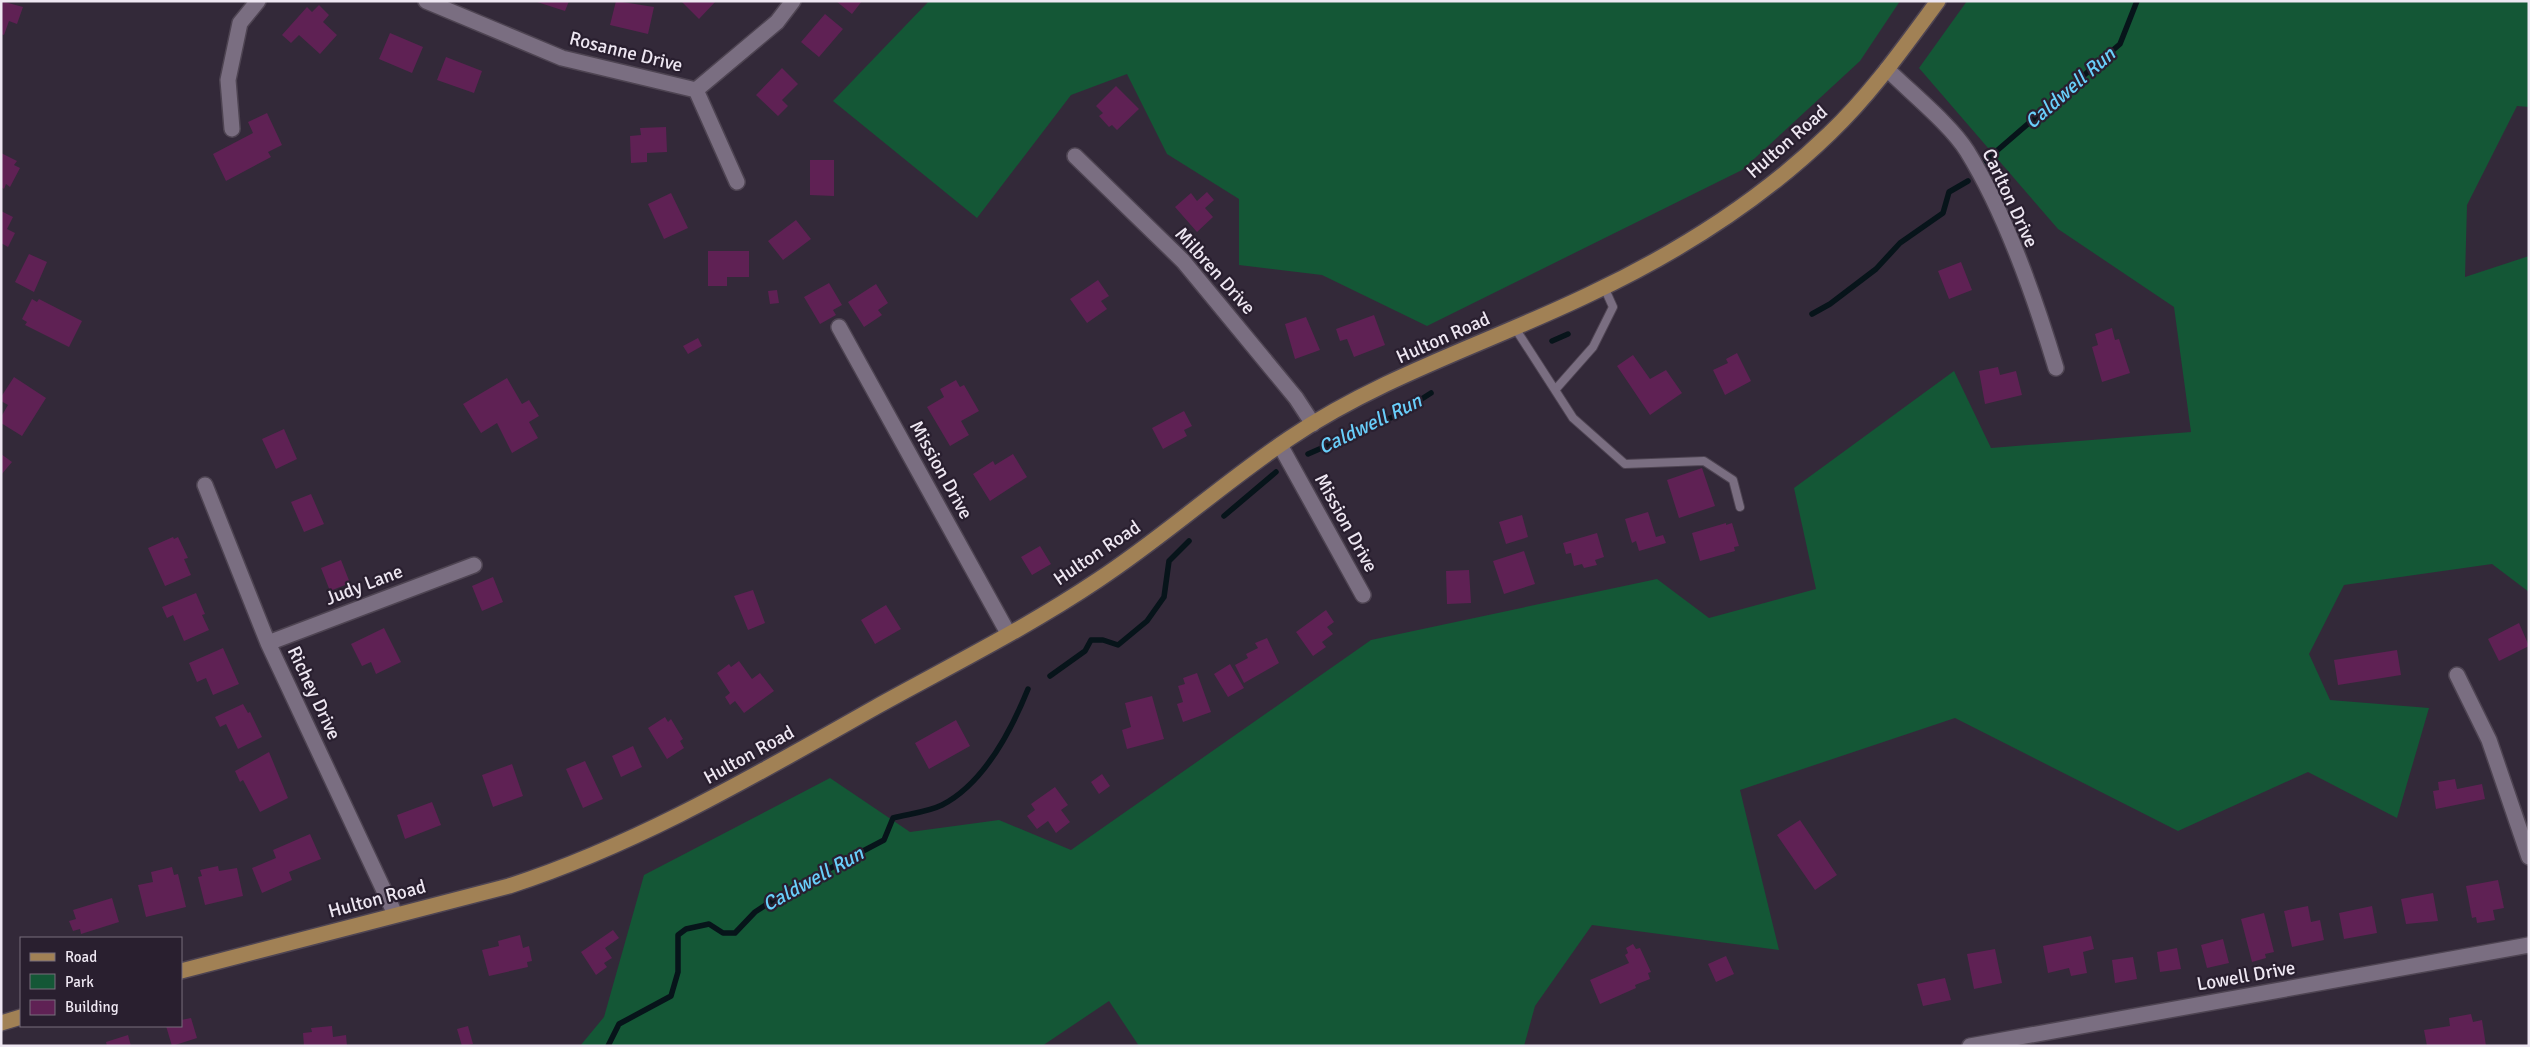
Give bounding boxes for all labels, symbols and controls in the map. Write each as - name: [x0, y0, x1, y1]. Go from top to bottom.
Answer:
- street label: Rosanne Drive: [567, 26, 685, 78]
- water label: Caldwell Run: [2020, 41, 2121, 134]
- street label: Hulton Road: [1741, 100, 1833, 184]
- street label: Carlton Drive: [1977, 145, 2043, 251]
- street label: Milbren Drive: [1170, 222, 1260, 320]
- street label: Hulton Road: [1392, 307, 1494, 369]
- water label: Caldwell Run: [1314, 388, 1427, 460]
- street label: Mission Drive: [904, 416, 978, 524]
- street label: Mission Drive: [1309, 469, 1383, 577]
- street label: Hulton Road: [1049, 515, 1145, 591]
- street label: Judy Lane: [322, 559, 406, 611]
- street label: Richey Drive: [282, 642, 346, 744]
- street label: Hulton Road: [699, 720, 799, 790]
- water label: Caldwell Run: [758, 840, 869, 917]
- street label: Hulton Road: [326, 874, 428, 924]
- legend: [20, 937, 182, 1027]
- text: Road: [65, 948, 97, 966]
- street label: Lowell Drive: [2195, 956, 2297, 996]
- text: Park: [65, 973, 94, 991]
- text: Building: [65, 998, 119, 1016]

